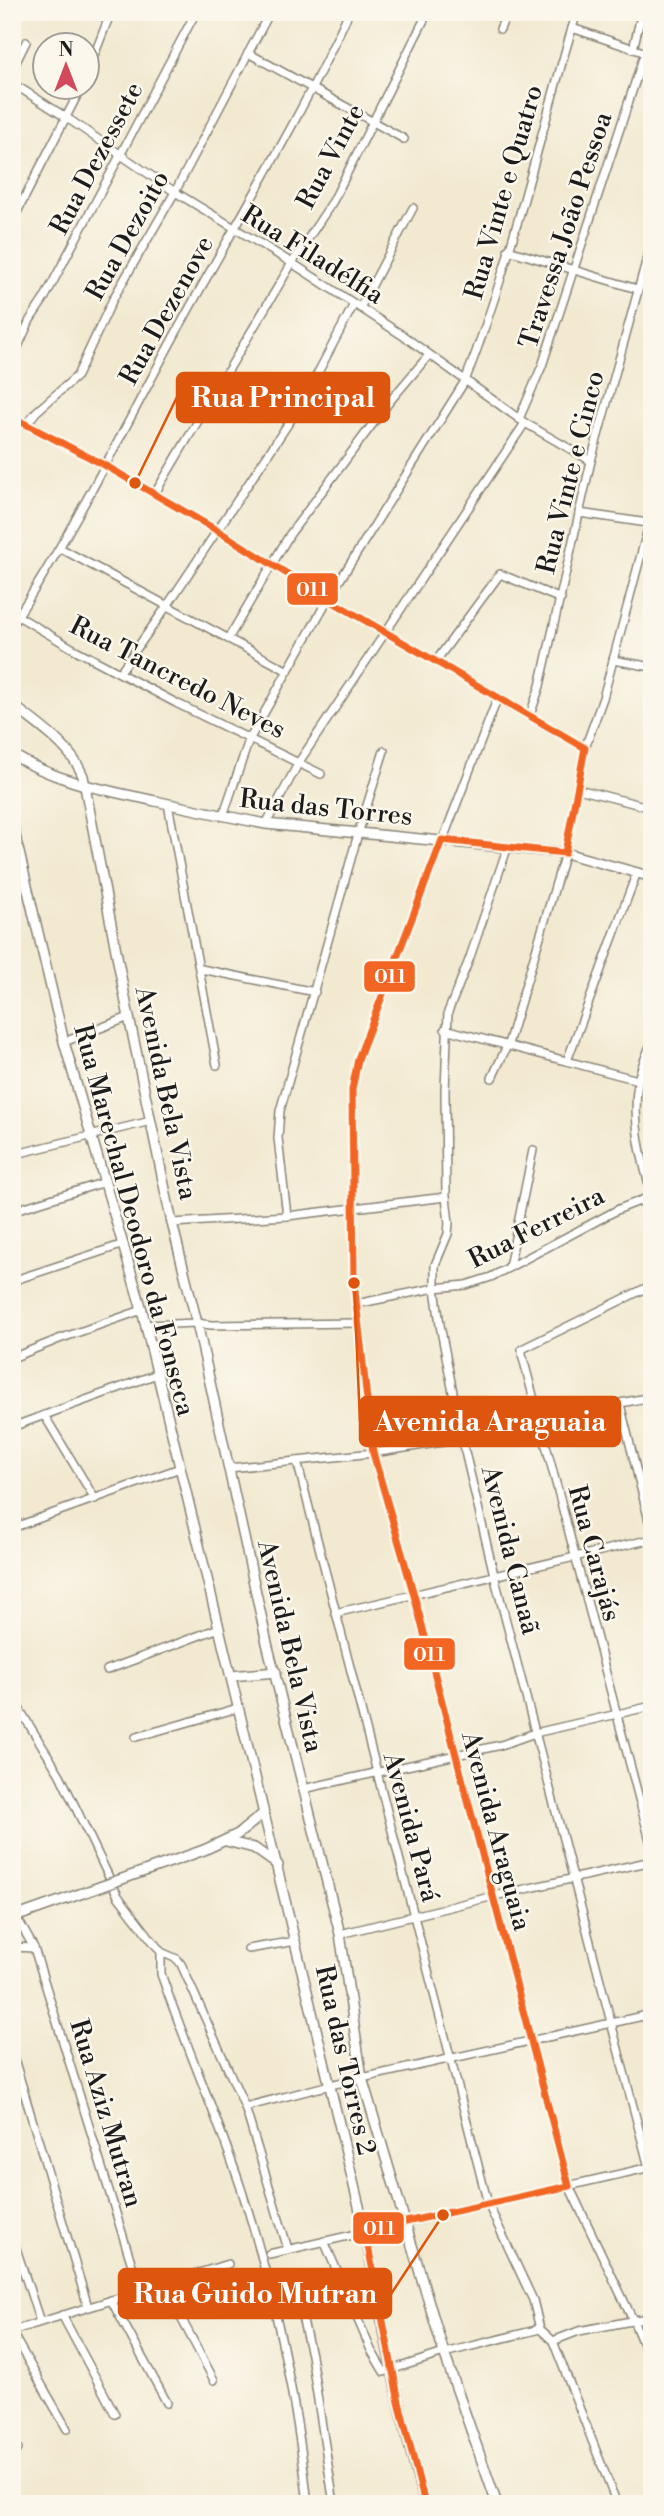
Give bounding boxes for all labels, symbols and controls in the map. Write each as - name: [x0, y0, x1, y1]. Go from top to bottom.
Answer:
- north arrow: [32, 32, 102, 102]
- text: N: [58, 38, 74, 62]
- street label: Rua Dezessete: [43, 77, 151, 240]
- street label: Rua Vinte e Quatro: [458, 81, 550, 303]
- street label: Rua Vinte: [290, 98, 372, 215]
- street label: Travessa João Pessoa: [513, 107, 620, 353]
- street label: Rua Dezoito: [79, 165, 177, 306]
- street label: Rua Filadélfia: [235, 198, 390, 312]
- street label: Rua Dezenove: [113, 230, 221, 391]
- street label: Rua Vinte e Cinco: [530, 367, 612, 577]
- callout: Rua Principal: [177, 373, 389, 422]
- text: Rua Principal: [191, 381, 375, 416]
- line badge: 011: [286, 572, 339, 606]
- text: 011: [296, 578, 328, 602]
- street label: Rua Tancredo Neves: [64, 610, 291, 746]
- street label: Rua das Torres: [238, 783, 414, 833]
- line badge: 011: [363, 960, 416, 993]
- text: 011: [374, 965, 406, 989]
- street label: Avenida Bela Vista: [128, 983, 204, 1204]
- street label: Rua Marechal Deodoro da Fonseca: [66, 1021, 202, 1420]
- street label: Rua Ferreira: [463, 1180, 611, 1276]
- callout: Avenida Araguaia: [360, 1397, 620, 1446]
- text: Avenida Araguaia: [373, 1405, 607, 1440]
- street label: Avenida Canaã: [473, 1462, 547, 1639]
- street label: Rua Carajás: [561, 1482, 628, 1625]
- street label: Avenida Bela Vista: [250, 1536, 330, 1756]
- line badge: 011: [403, 1637, 456, 1671]
- text: 011: [413, 1643, 445, 1667]
- street label: Avenida Araguaia: [454, 1727, 538, 1935]
- street label: Avenida Pará: [375, 1748, 447, 1906]
- street label: Rua das Torres 2: [308, 1962, 382, 2158]
- street label: Rua Aziz Mutran: [62, 2015, 150, 2211]
- line badge: 011: [352, 2211, 405, 2245]
- text: 011: [363, 2217, 395, 2241]
- callout: Rua Guido Mutran: [119, 2269, 391, 2318]
- text: Rua Guido Mutran: [133, 2277, 377, 2312]

